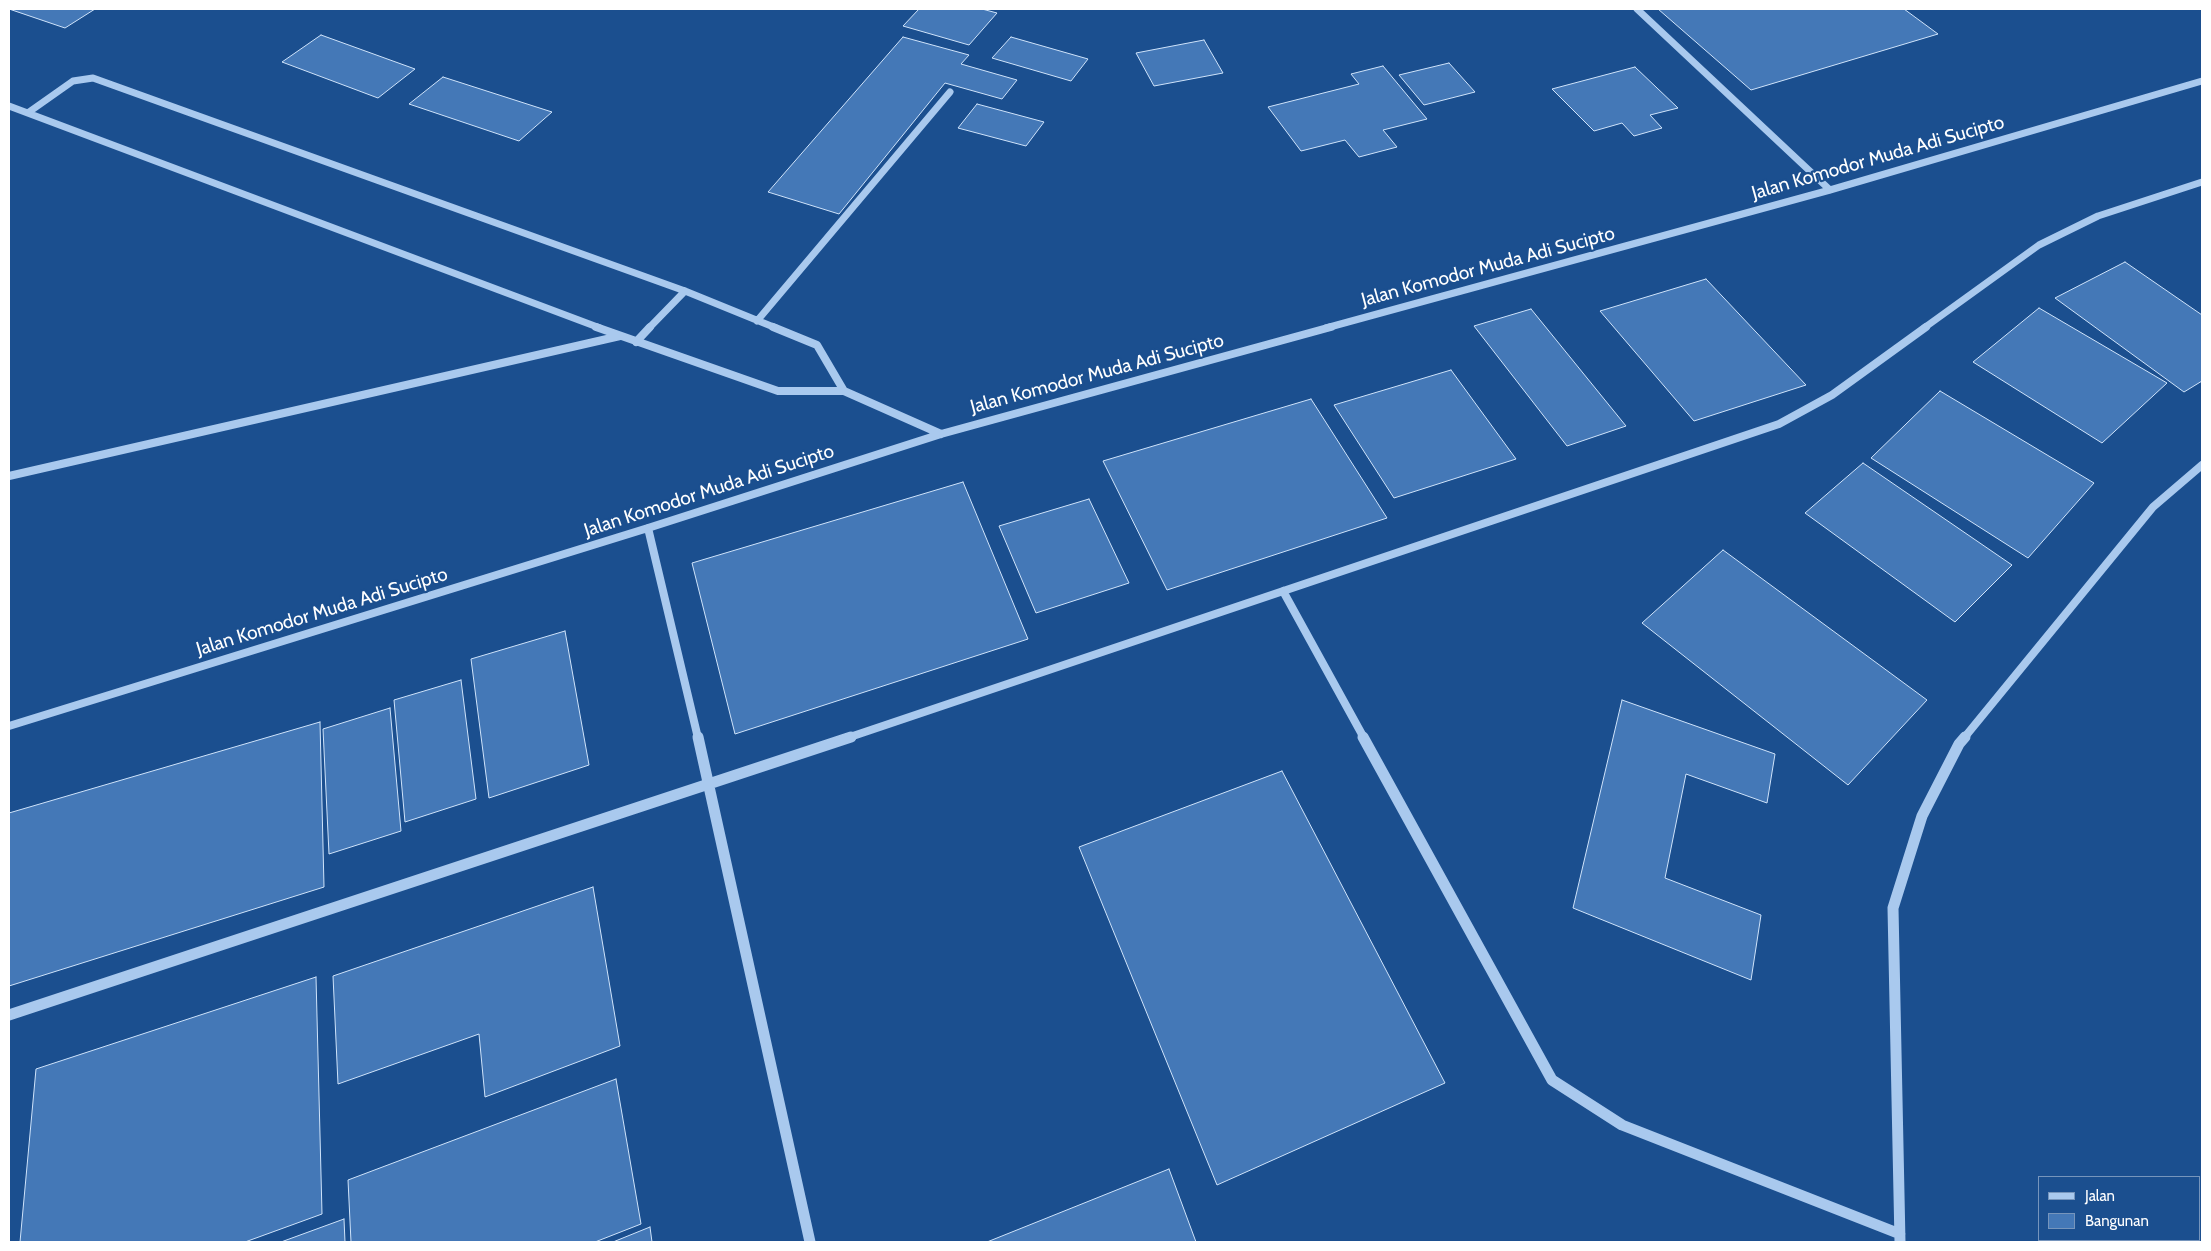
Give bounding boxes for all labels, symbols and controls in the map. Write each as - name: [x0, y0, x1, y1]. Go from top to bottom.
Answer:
- street label: Jalan Komodor Muda Adi Sucipto: [1749, 111, 2007, 205]
- street label: Jalan Komodor Muda Adi Sucipto: [1359, 222, 1617, 312]
- street label: Jalan Komodor Muda Adi Sucipto: [968, 329, 1226, 419]
- street label: Jalan Komodor Muda Adi Sucipto: [581, 440, 837, 542]
- street label: Jalan Komodor Muda Adi Sucipto: [194, 563, 450, 661]
- legend: [2038, 1176, 2201, 1241]
- text: Jalan: [2085, 1187, 2115, 1205]
- text: Bangunan: [2085, 1212, 2149, 1230]

